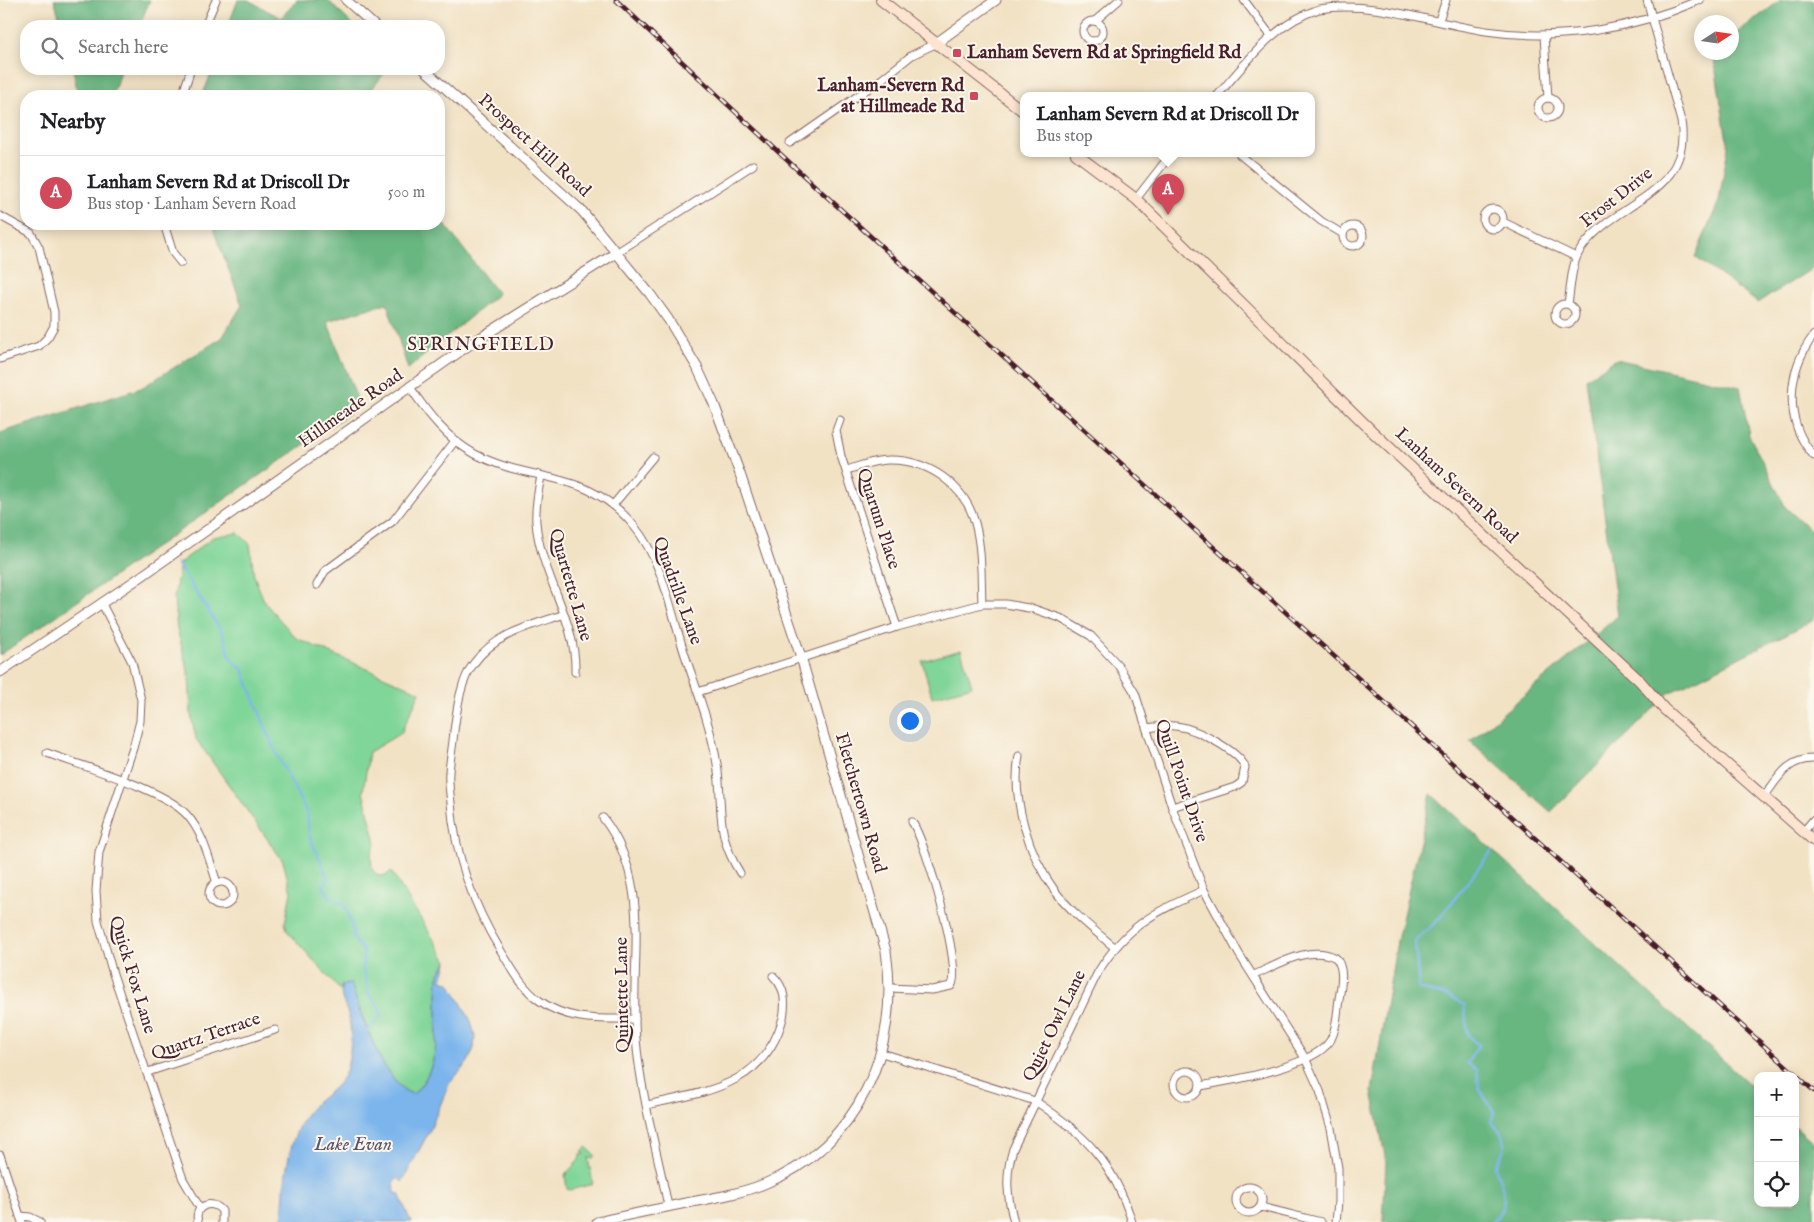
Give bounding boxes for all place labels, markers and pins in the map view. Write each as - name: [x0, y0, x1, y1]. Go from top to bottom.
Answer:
- place label: Lanham Severn Rd at Springfield Rd: [967, 42, 1242, 65]
- marker: Lanham Severn Rd at Springfield Rd: [951, 47, 963, 59]
- place label: Lanham-Severn Rd at Hillmeade Rd: [817, 75, 964, 119]
- marker: Lanham-Severn Rd at Hillmeade Rd: [968, 90, 980, 102]
- pin: A: [1152, 174, 1184, 215]

